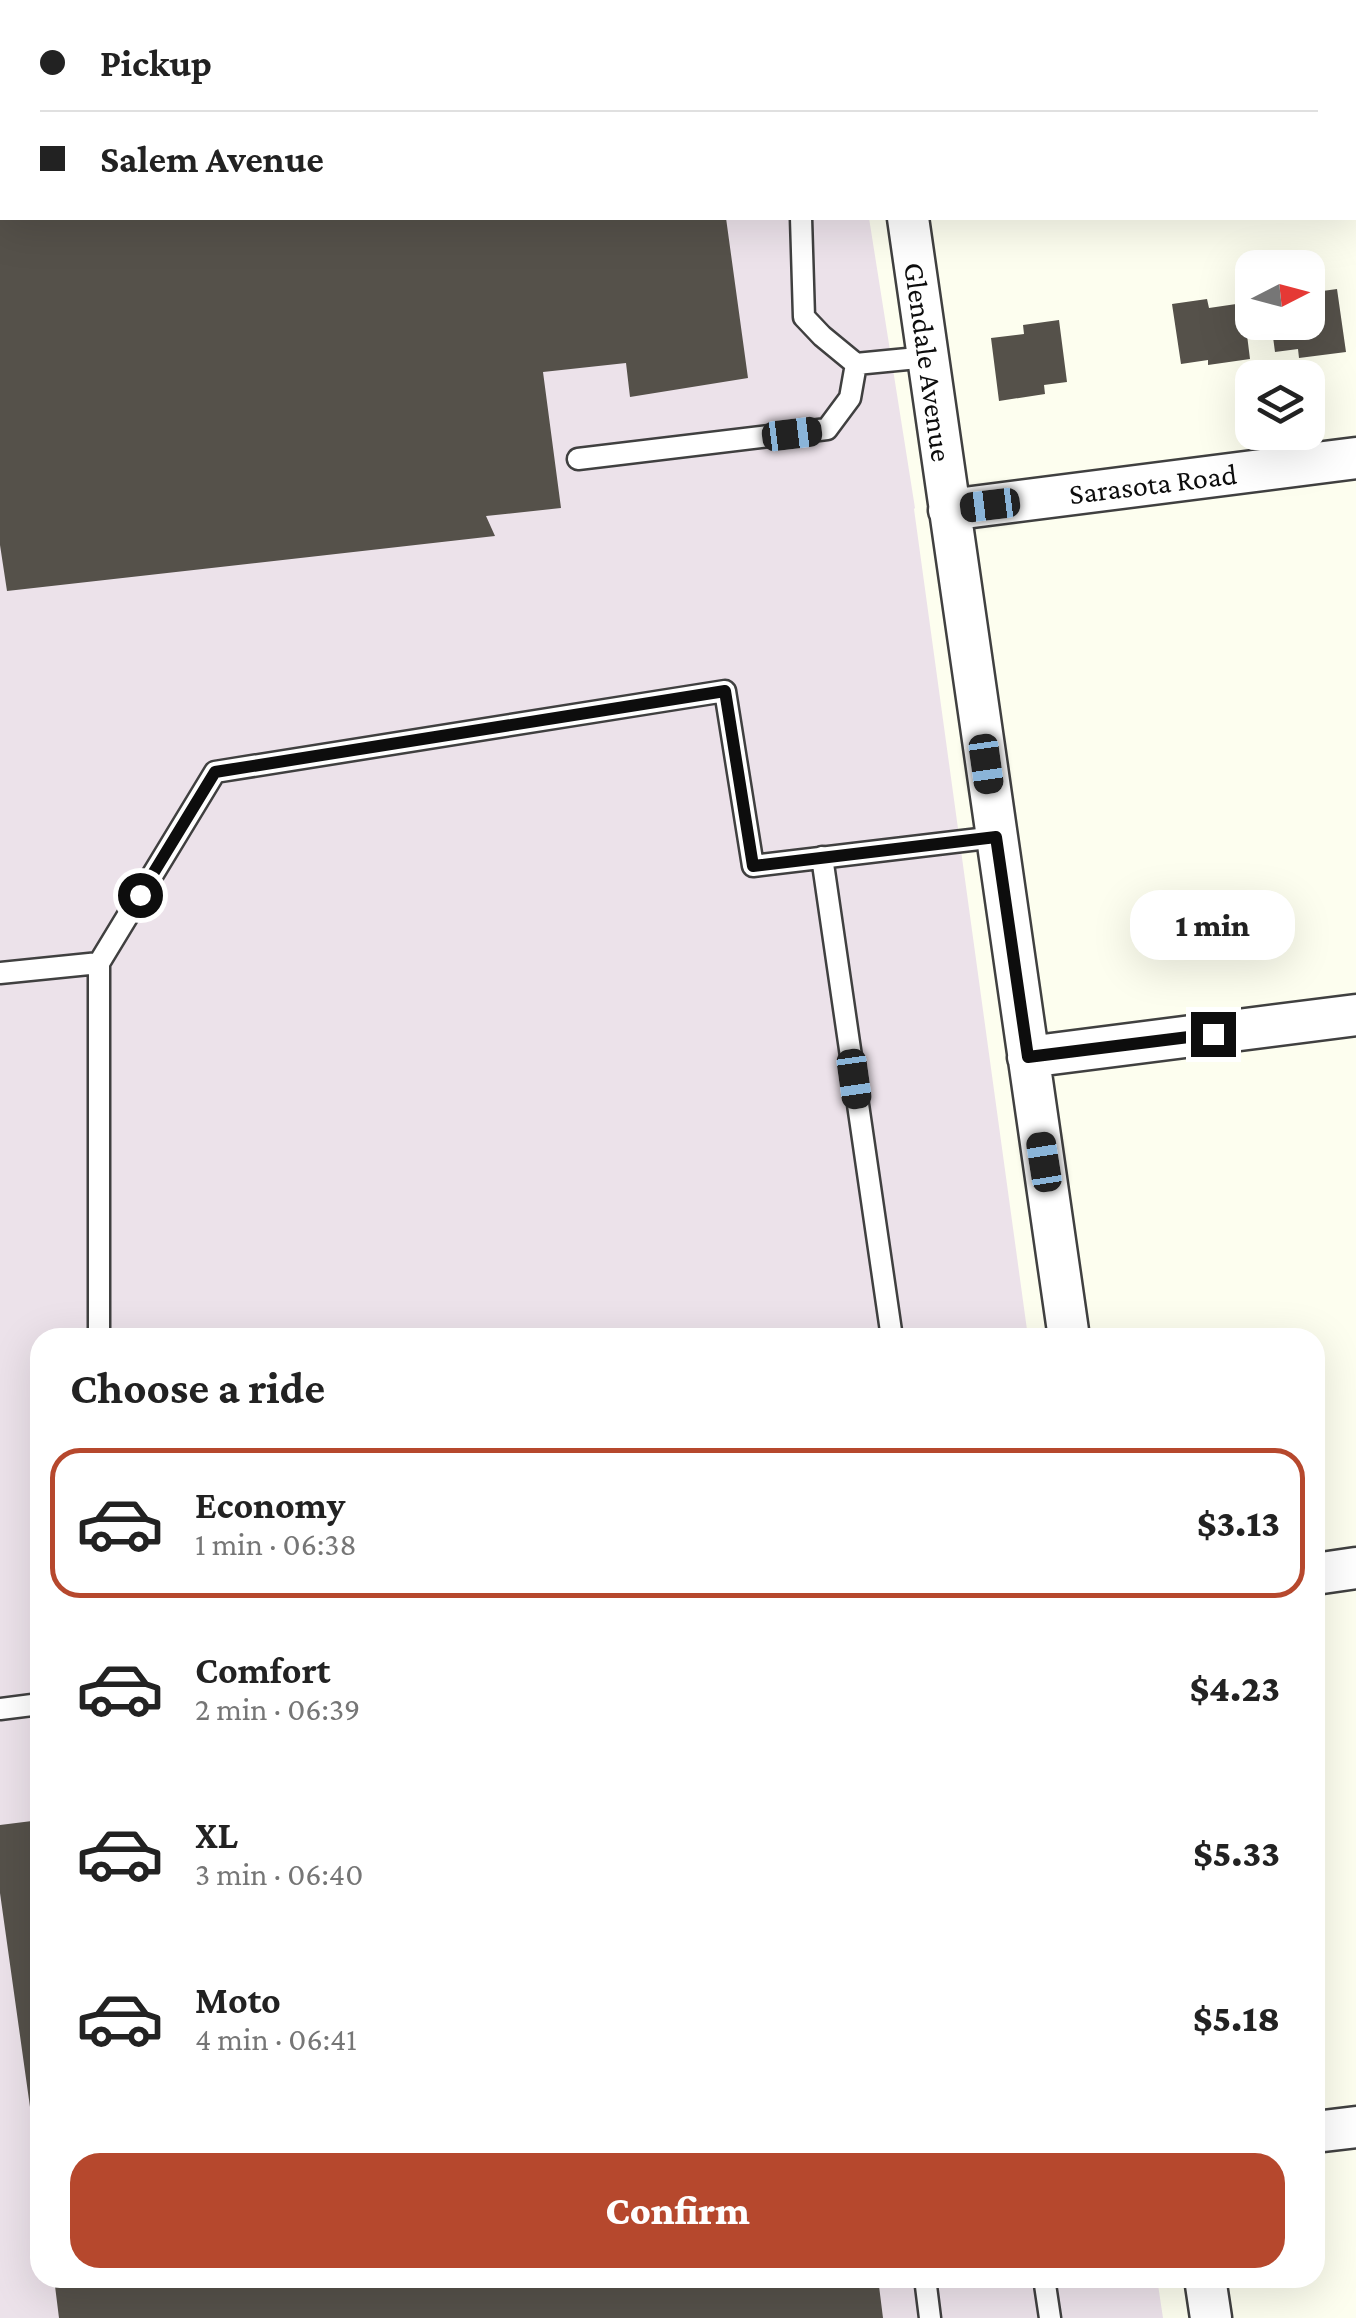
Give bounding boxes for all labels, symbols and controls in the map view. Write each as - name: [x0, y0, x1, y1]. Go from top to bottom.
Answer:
- text: Pickup: [100, 42, 212, 84]
- text: Salem Avenue: [100, 138, 324, 180]
- north arrow: [1235, 250, 1325, 340]
- map controls: [1235, 250, 1325, 450]
- street label: Glendale Avenue: [898, 260, 959, 464]
- button: layers: [1235, 360, 1325, 450]
- car: [760, 415, 824, 453]
- street label: Sarasota Road: [1067, 457, 1239, 510]
- car: [958, 486, 1022, 524]
- car: [967, 732, 1005, 796]
- route start: [118, 873, 163, 918]
- callout: 1 min: [1130, 889, 1296, 959]
- text: 1 min: [1175, 907, 1250, 943]
- route end: [1191, 1012, 1236, 1057]
- car: [835, 1047, 873, 1111]
- car: [1024, 1130, 1064, 1194]
- text: Choose a ride: [70, 1363, 325, 1413]
- icon: car: [75, 1478, 165, 1568]
- text: Economy: [195, 1484, 345, 1526]
- text: $3.13: [1197, 1502, 1280, 1544]
- text: 1 min · 06:38: [195, 1526, 357, 1562]
- icon: car: [75, 1643, 165, 1733]
- text: Comfort: [195, 1649, 331, 1691]
- text: $4.23: [1189, 1667, 1280, 1709]
- text: 2 min · 06:39: [195, 1691, 360, 1727]
- icon: car: [75, 1808, 165, 1898]
- text: XL: [195, 1814, 238, 1856]
- text: $5.33: [1193, 1832, 1280, 1874]
- text: 3 min · 06:40: [195, 1856, 363, 1892]
- icon: car: [75, 1973, 165, 2063]
- text: Moto: [195, 1979, 281, 2021]
- text: $5.18: [1193, 1997, 1280, 2039]
- text: 4 min · 06:41: [195, 2021, 357, 2057]
- button: Confirm: [70, 2153, 1285, 2268]

